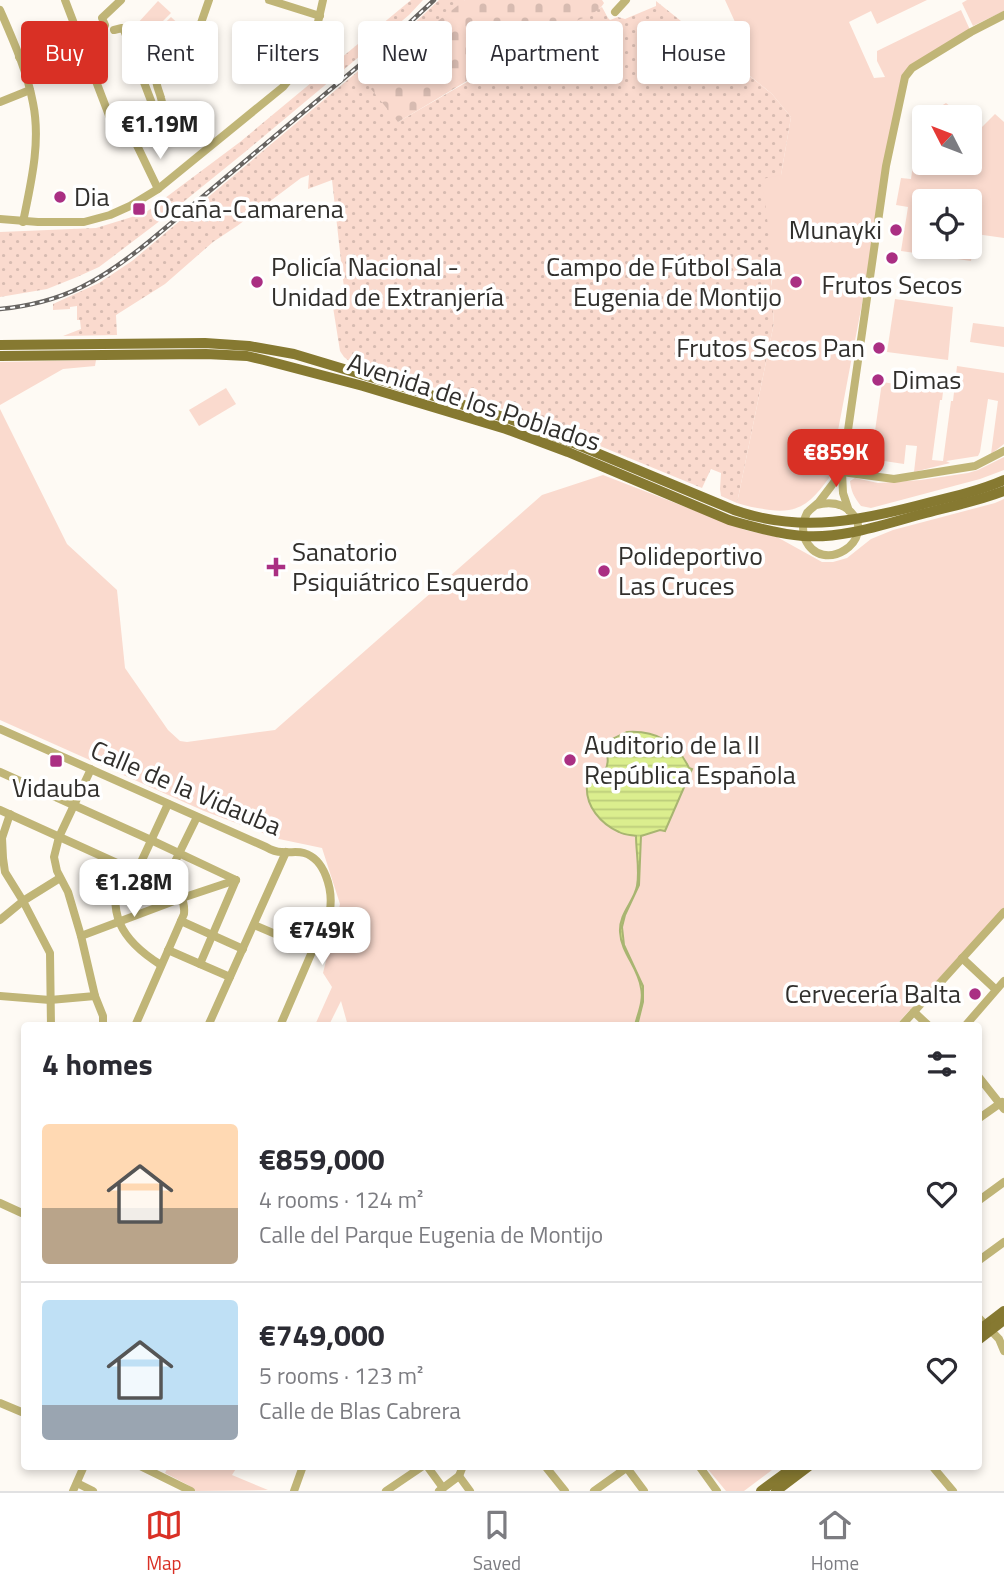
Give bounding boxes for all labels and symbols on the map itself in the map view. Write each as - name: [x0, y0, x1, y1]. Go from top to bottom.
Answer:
- pin: €1.19M: [103, 102, 217, 161]
- north arrow: [912, 105, 982, 175]
- place label: Dia: [74, 177, 110, 216]
- marker: Dia: [52, 189, 68, 205]
- place label: Ocaña-Camarena: [153, 189, 344, 228]
- marker: Ocaña-Camarena: [131, 201, 147, 217]
- place label: Munayki: [789, 210, 882, 249]
- marker: Munayki: [888, 222, 904, 238]
- place label: Policía Nacional - Unidad de Extranjería: [271, 247, 504, 316]
- place label: Campo de Fútbol Sala Eugenia de Montijo: [546, 247, 782, 316]
- marker: Frutos Secos: [884, 250, 900, 266]
- place label: Frutos Secos: [822, 265, 962, 304]
- marker: Policía Nacional - Unidad de Extranjería: [249, 274, 265, 290]
- marker: Campo de Fútbol Sala Eugenia de Montijo: [788, 274, 804, 290]
- place label: Frutos Secos Pan: [676, 328, 865, 367]
- marker: Frutos Secos Pan: [871, 340, 887, 356]
- street label: Avenida de los Poblados: [343, 342, 606, 461]
- place label: Dimas: [892, 360, 961, 399]
- marker: Dimas: [870, 372, 886, 388]
- pin: €859K: [787, 430, 885, 489]
- place label: Sanatorio Psiquiátrico Esquerdo: [292, 532, 529, 601]
- place label: Polideportivo Las Cruces: [618, 536, 763, 605]
- marker: Sanatorio Psiquiátrico Esquerdo: [266, 557, 286, 577]
- marker: Polideportivo Las Cruces: [596, 563, 612, 579]
- place label: Auditorio de la II República Española: [584, 725, 796, 794]
- street label: Calle de la Vidauba: [85, 730, 287, 845]
- marker: Auditorio de la II República Española: [562, 752, 578, 768]
- marker: Vidauba: [48, 753, 64, 769]
- place label: Vidauba: [12, 768, 100, 807]
- pin: €1.28M: [77, 860, 191, 919]
- pin: €749K: [273, 908, 371, 967]
- place label: Cervecería Balta: [785, 974, 961, 1013]
- marker: Cervecería Balta: [967, 986, 983, 1002]

